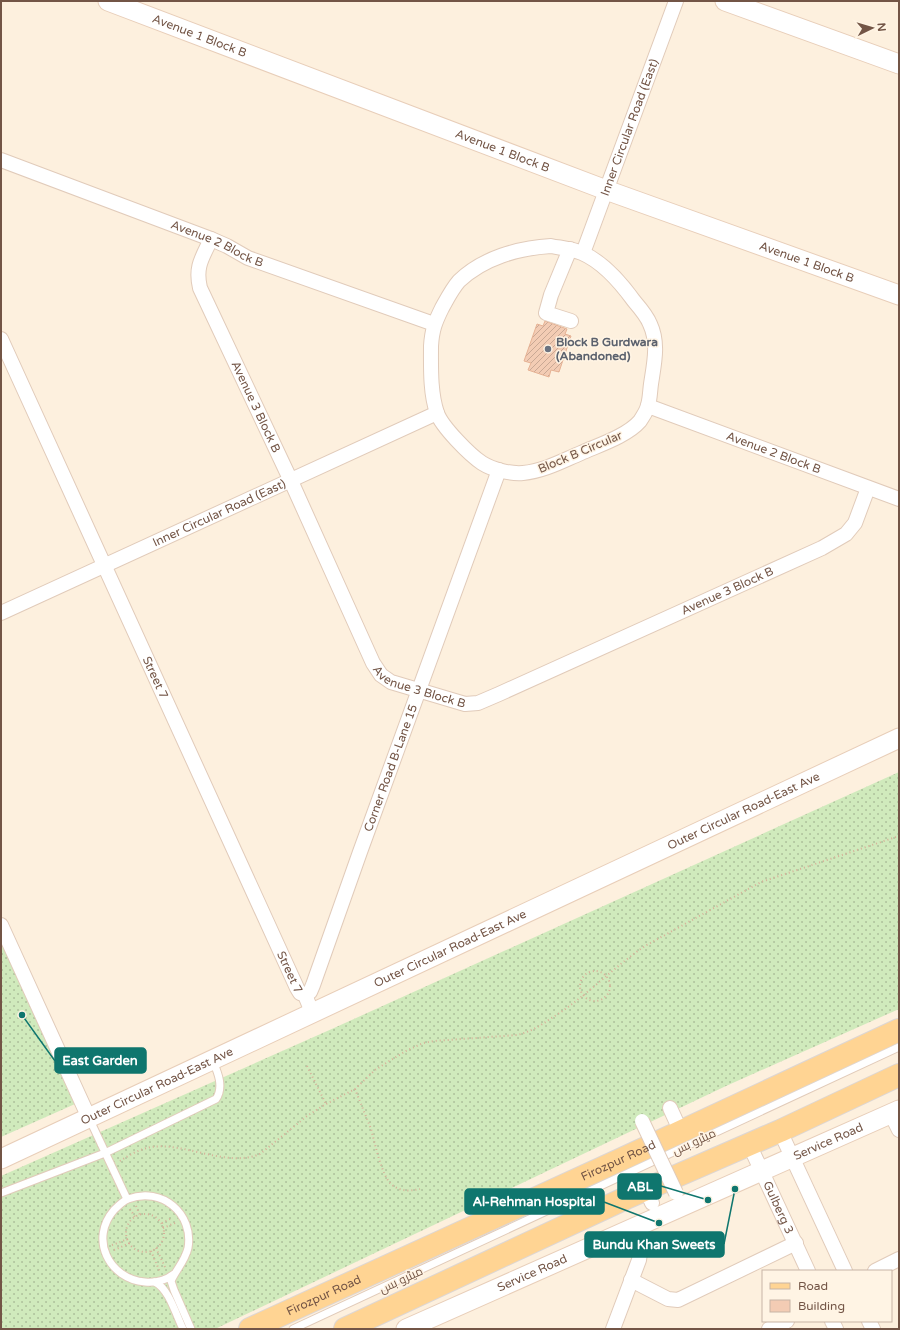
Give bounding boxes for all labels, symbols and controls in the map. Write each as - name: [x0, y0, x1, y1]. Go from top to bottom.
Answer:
- north arrow: [852, 8, 892, 48]
- street label: Avenue 1 Block B: [151, 12, 249, 60]
- text: N: [875, 22, 888, 32]
- street label: Inner Circular Road (East): [598, 57, 661, 198]
- street label: Avenue 1 Block B: [453, 126, 552, 175]
- street label: Avenue 2 Block B: [169, 218, 265, 270]
- street label: Avenue 1 Block B: [758, 239, 856, 285]
- place label: Block B Gurdwara (Abandoned): [556, 335, 658, 363]
- marker: Block B Gurdwara (Abandoned): [543, 344, 553, 354]
- street label: Avenue 3 Block B: [228, 359, 284, 455]
- street label: Block B Circular: [536, 428, 624, 476]
- street label: Avenue 2 Block B: [724, 429, 823, 476]
- street label: Inner Circular Road (East): [150, 476, 288, 550]
- street label: Avenue 3 Block B: [679, 564, 776, 618]
- street label: Street 7: [140, 654, 171, 701]
- street label: Avenue 3 Block B: [370, 663, 467, 711]
- street label: Corner Road B-Lane 15: [361, 702, 420, 833]
- street label: Outer Circular Road-East Ave: [665, 769, 822, 853]
- street label: Outer Circular Road-East Ave: [372, 907, 529, 990]
- street label: Street 7: [274, 949, 306, 996]
- street label: Outer Circular Road-East Ave: [78, 1044, 235, 1128]
- callout: East Garden: [55, 1048, 146, 1073]
- text: East Garden: [62, 1053, 138, 1069]
- street label: Service Road: [791, 1120, 865, 1163]
- street label: میٹرو بس: [670, 1126, 718, 1158]
- street label: Firozpur Road: [579, 1137, 658, 1184]
- callout: ABL: [618, 1174, 661, 1199]
- text: ABL: [627, 1179, 654, 1195]
- street label: Gulberg 3: [760, 1179, 797, 1236]
- callout: Al-Rehman Hospital: [465, 1189, 604, 1214]
- text: Al-Rehman Hospital: [472, 1194, 596, 1210]
- callout: Bundu Khan Sweets: [585, 1232, 724, 1257]
- text: Bundu Khan Sweets: [592, 1237, 716, 1253]
- street label: Service Road: [495, 1251, 569, 1295]
- street label: میٹرو بس: [377, 1264, 425, 1296]
- legend: [762, 1270, 892, 1322]
- street label: Firozpur Road: [284, 1272, 363, 1318]
- text: Road: [798, 1279, 828, 1293]
- text: Building: [798, 1299, 845, 1313]

